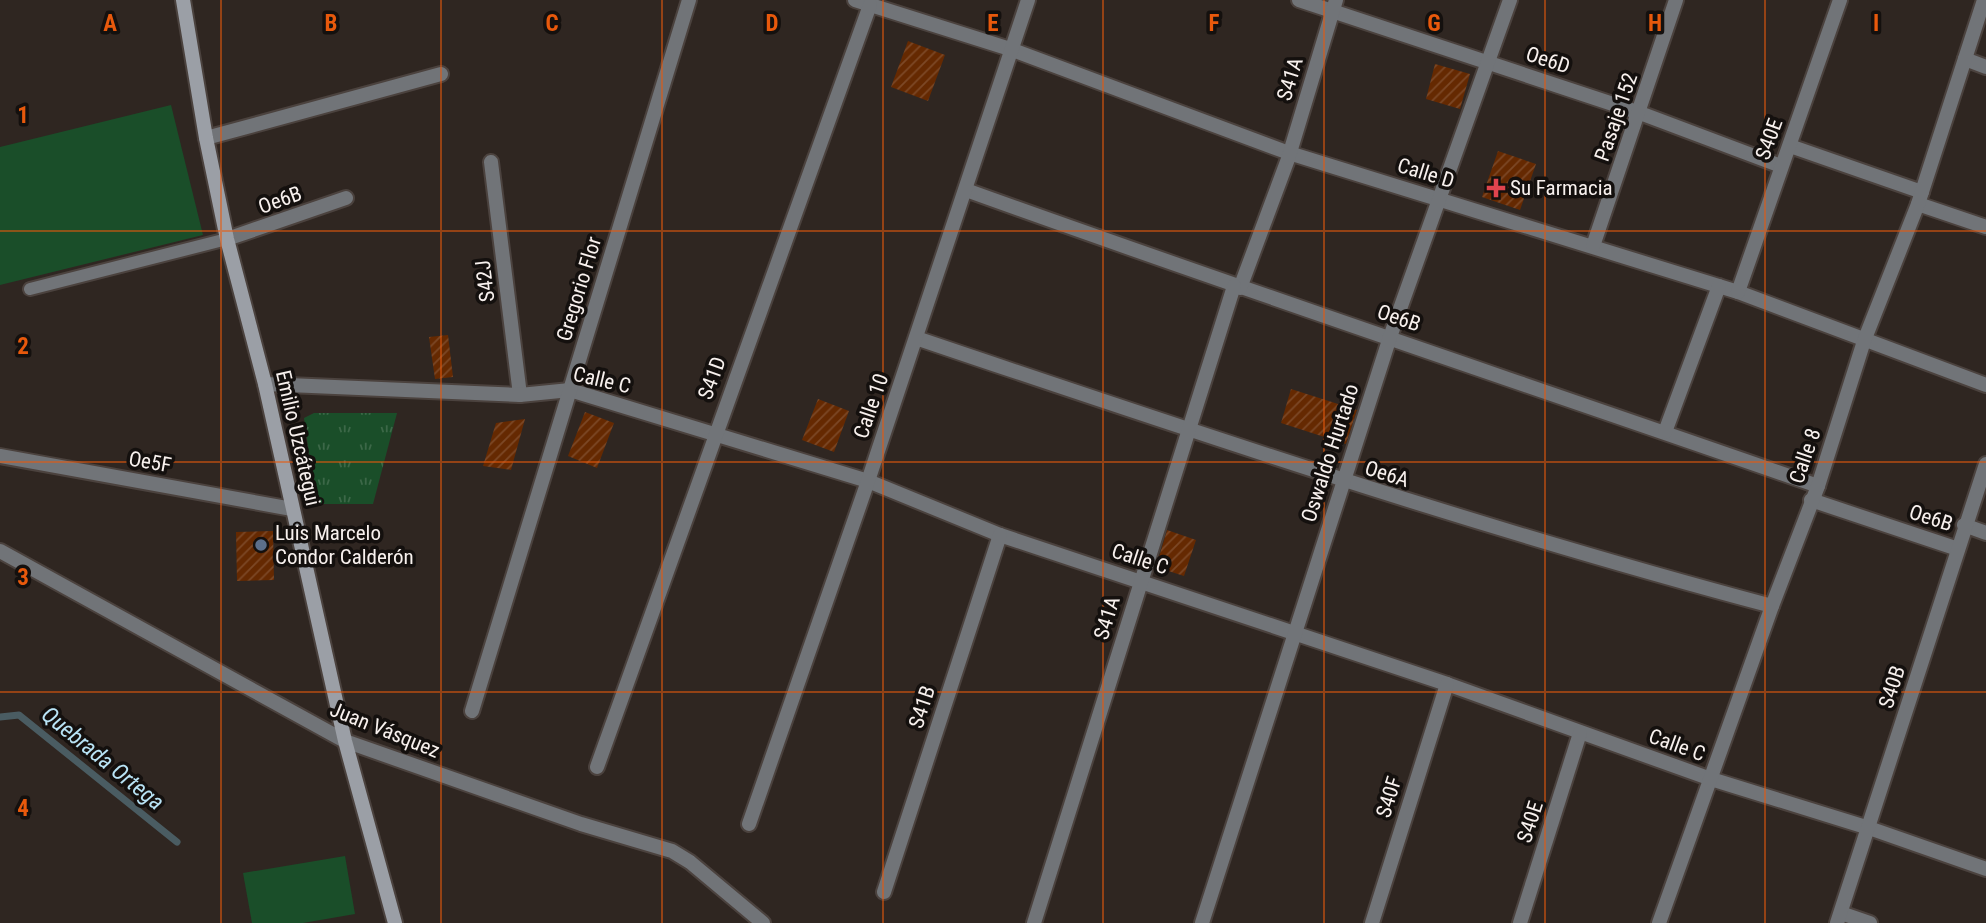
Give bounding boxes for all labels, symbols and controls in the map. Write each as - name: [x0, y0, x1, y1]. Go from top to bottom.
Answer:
- text: A: [103, 10, 117, 37]
- text: B: [325, 10, 337, 37]
- text: C: [545, 10, 559, 37]
- text: D: [766, 10, 779, 37]
- text: E: [987, 10, 999, 37]
- text: F: [1209, 10, 1220, 37]
- text: G: [1427, 10, 1441, 37]
- text: H: [1648, 10, 1662, 37]
- text: I: [1873, 10, 1879, 37]
- street label: Oe6D: [1523, 42, 1573, 78]
- street label: S41A: [1272, 55, 1308, 103]
- street label: Pasaje 152: [1590, 70, 1642, 164]
- text: 1: [17, 102, 29, 129]
- street label: S40E: [1751, 115, 1787, 163]
- street label: Calle D: [1395, 153, 1457, 193]
- place label: Su Farmacia: [1510, 176, 1613, 200]
- marker: Su Farmacia: [1488, 180, 1504, 196]
- street label: Oe6B: [255, 181, 305, 219]
- street label: Gregorio Flor: [552, 234, 606, 344]
- street label: S42J: [471, 259, 499, 303]
- street label: Oe6B: [1374, 299, 1424, 337]
- text: 2: [17, 333, 29, 360]
- street label: S41D: [693, 353, 731, 403]
- street label: Calle C: [571, 362, 633, 398]
- street label: Emilio Uzcátegui: [271, 368, 325, 508]
- street label: Calle 10: [849, 370, 893, 442]
- street label: Oswaldo Hurtado: [1296, 381, 1364, 525]
- street label: Calle 8: [1784, 425, 1826, 487]
- street label: Oe5F: [127, 446, 173, 478]
- street label: Oe6A: [1362, 456, 1412, 492]
- street label: Oe6B: [1906, 500, 1956, 536]
- place label: Luis Marcelo Condor Calderón: [275, 521, 414, 569]
- marker: Luis Marcelo Condor Calderón: [253, 537, 269, 553]
- street label: Calle C: [1109, 539, 1171, 579]
- text: 3: [17, 564, 29, 591]
- street label: S41A: [1089, 594, 1125, 642]
- street label: S40B: [1874, 663, 1910, 711]
- street label: S41B: [904, 683, 940, 731]
- street label: Juan Vásquez: [327, 697, 443, 763]
- water label: Quebrada Ortega: [36, 701, 169, 816]
- street label: Calle C: [1646, 724, 1708, 766]
- street label: S40F: [1371, 774, 1407, 820]
- text: 4: [17, 795, 29, 822]
- street label: S40E: [1512, 798, 1548, 846]

